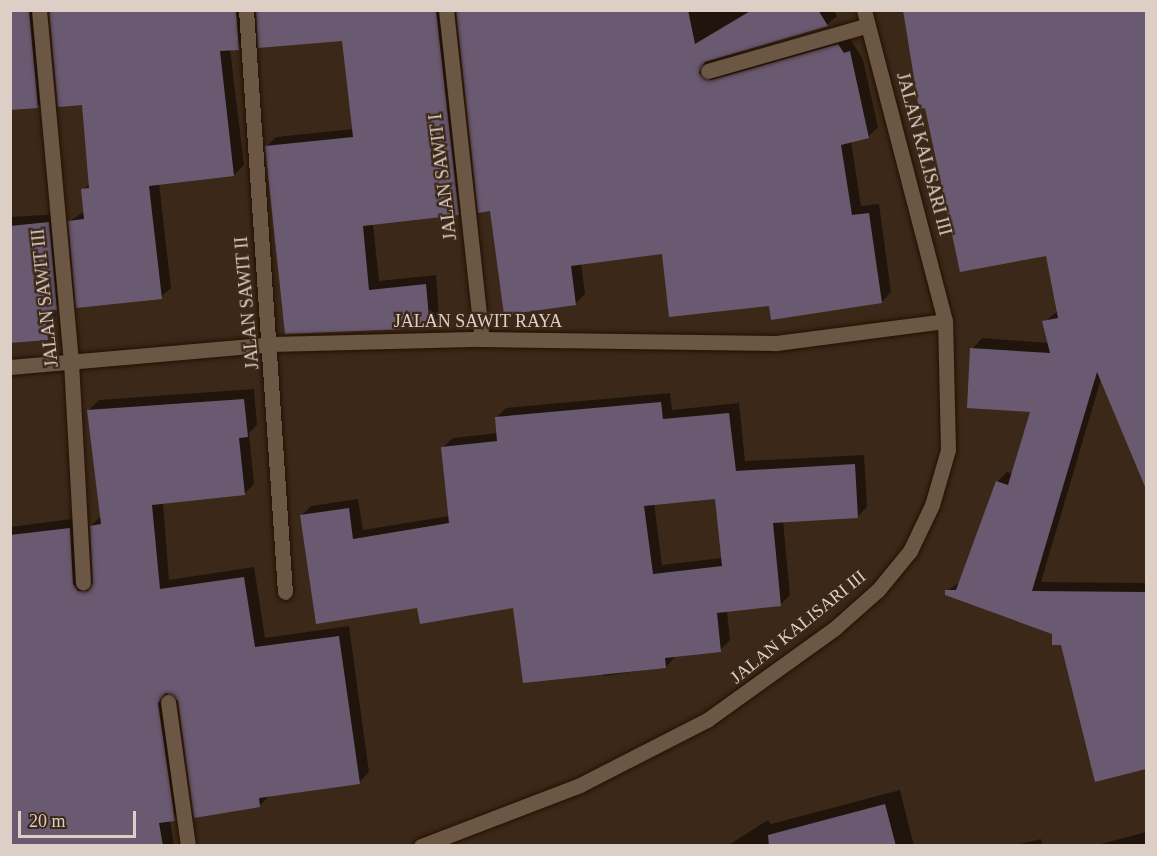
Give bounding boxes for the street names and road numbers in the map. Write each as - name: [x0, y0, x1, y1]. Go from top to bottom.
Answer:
- street label: JALAN KALISARI III: [892, 70, 956, 238]
- street label: JALAN SAWIT I: [425, 112, 461, 242]
- street label: JALAN SAWIT III: [27, 227, 63, 369]
- street label: JALAN SAWIT II: [230, 236, 264, 370]
- street label: JALAN SAWIT RAYA: [394, 310, 562, 332]
- street label: JALAN KALISARI III: [726, 566, 870, 688]

